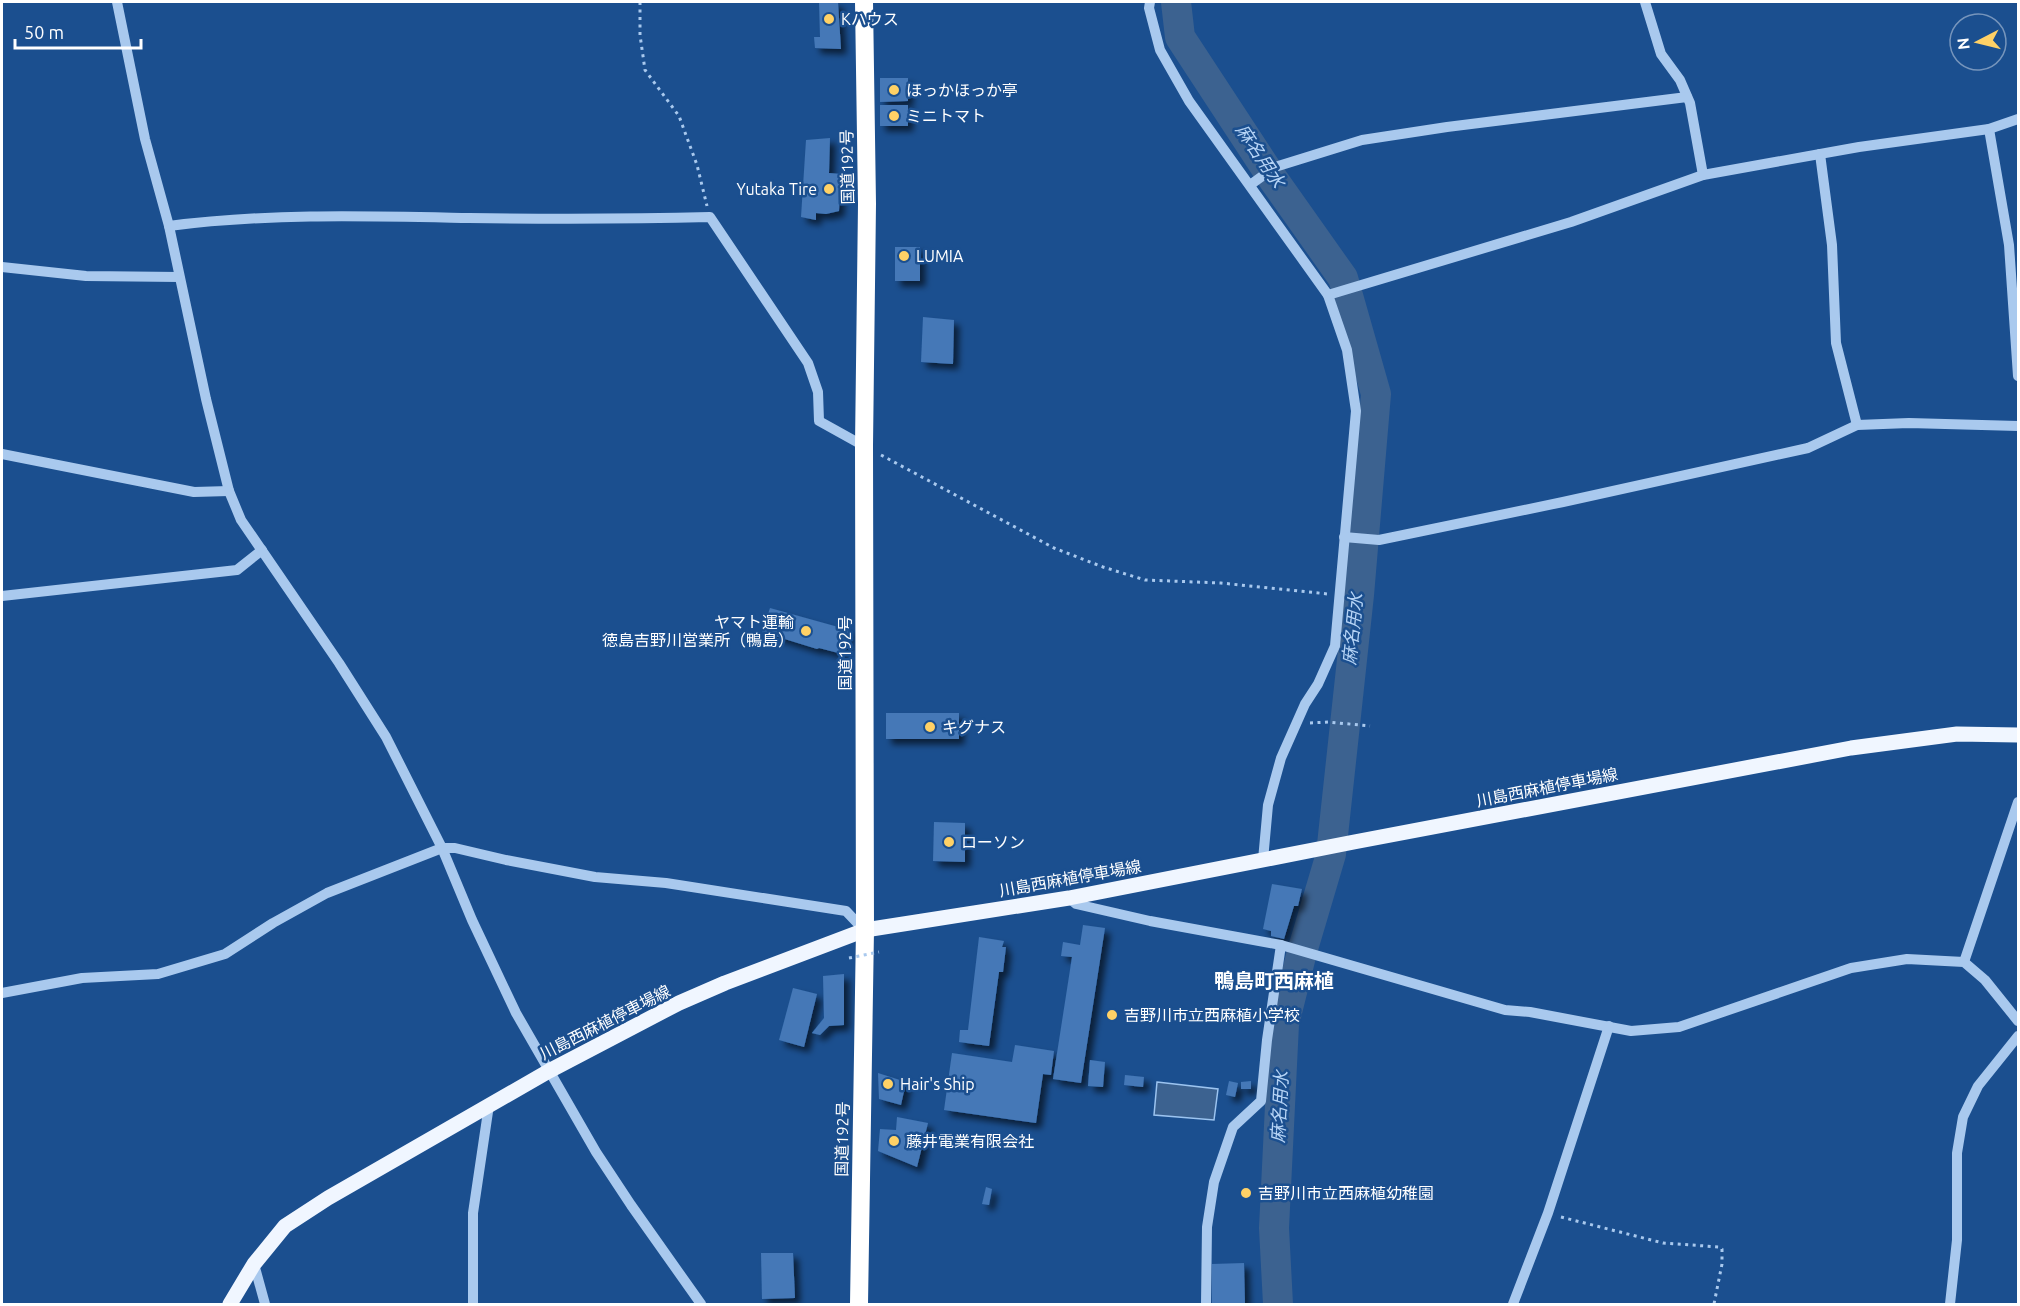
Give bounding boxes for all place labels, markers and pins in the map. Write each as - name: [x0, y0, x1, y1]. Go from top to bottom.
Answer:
- place label: Kハウス: [841, 10, 899, 28]
- marker: Kハウス: [822, 12, 836, 26]
- place label: ほっかほっか亭: [906, 81, 1018, 99]
- marker: ほっかほっか亭: [887, 83, 901, 97]
- place label: ミニトマト: [906, 107, 986, 125]
- marker: ミニトマト: [887, 109, 901, 123]
- place label: Yutaka Tire: [737, 180, 817, 198]
- marker: Yutaka Tire: [822, 182, 836, 196]
- place label: LUMIA: [916, 247, 964, 265]
- marker: LUMIA: [897, 249, 911, 263]
- place label: ヤマト運輸 徳島吉野川営業所（鴨島）: [602, 613, 794, 649]
- marker: ヤマト運輸 徳島吉野川営業所（鴨島）: [799, 624, 813, 638]
- place label: キグナス: [942, 718, 1006, 736]
- marker: キグナス: [923, 720, 937, 734]
- place label: ローソン: [961, 833, 1025, 851]
- marker: ローソン: [942, 835, 956, 849]
- place label: 吉野川市立西麻植小学校: [1124, 1006, 1300, 1024]
- marker: 吉野川市立西麻植小学校: [1105, 1008, 1119, 1022]
- place label: Hair's Ship: [900, 1075, 975, 1093]
- marker: Hair's Ship: [881, 1077, 895, 1091]
- place label: 藤井電業有限会社: [906, 1132, 1034, 1150]
- marker: 藤井電業有限会社: [887, 1134, 901, 1148]
- place label: 吉野川市立西麻植幼稚園: [1258, 1184, 1434, 1202]
- marker: 吉野川市立西麻植幼稚園: [1239, 1186, 1253, 1200]

